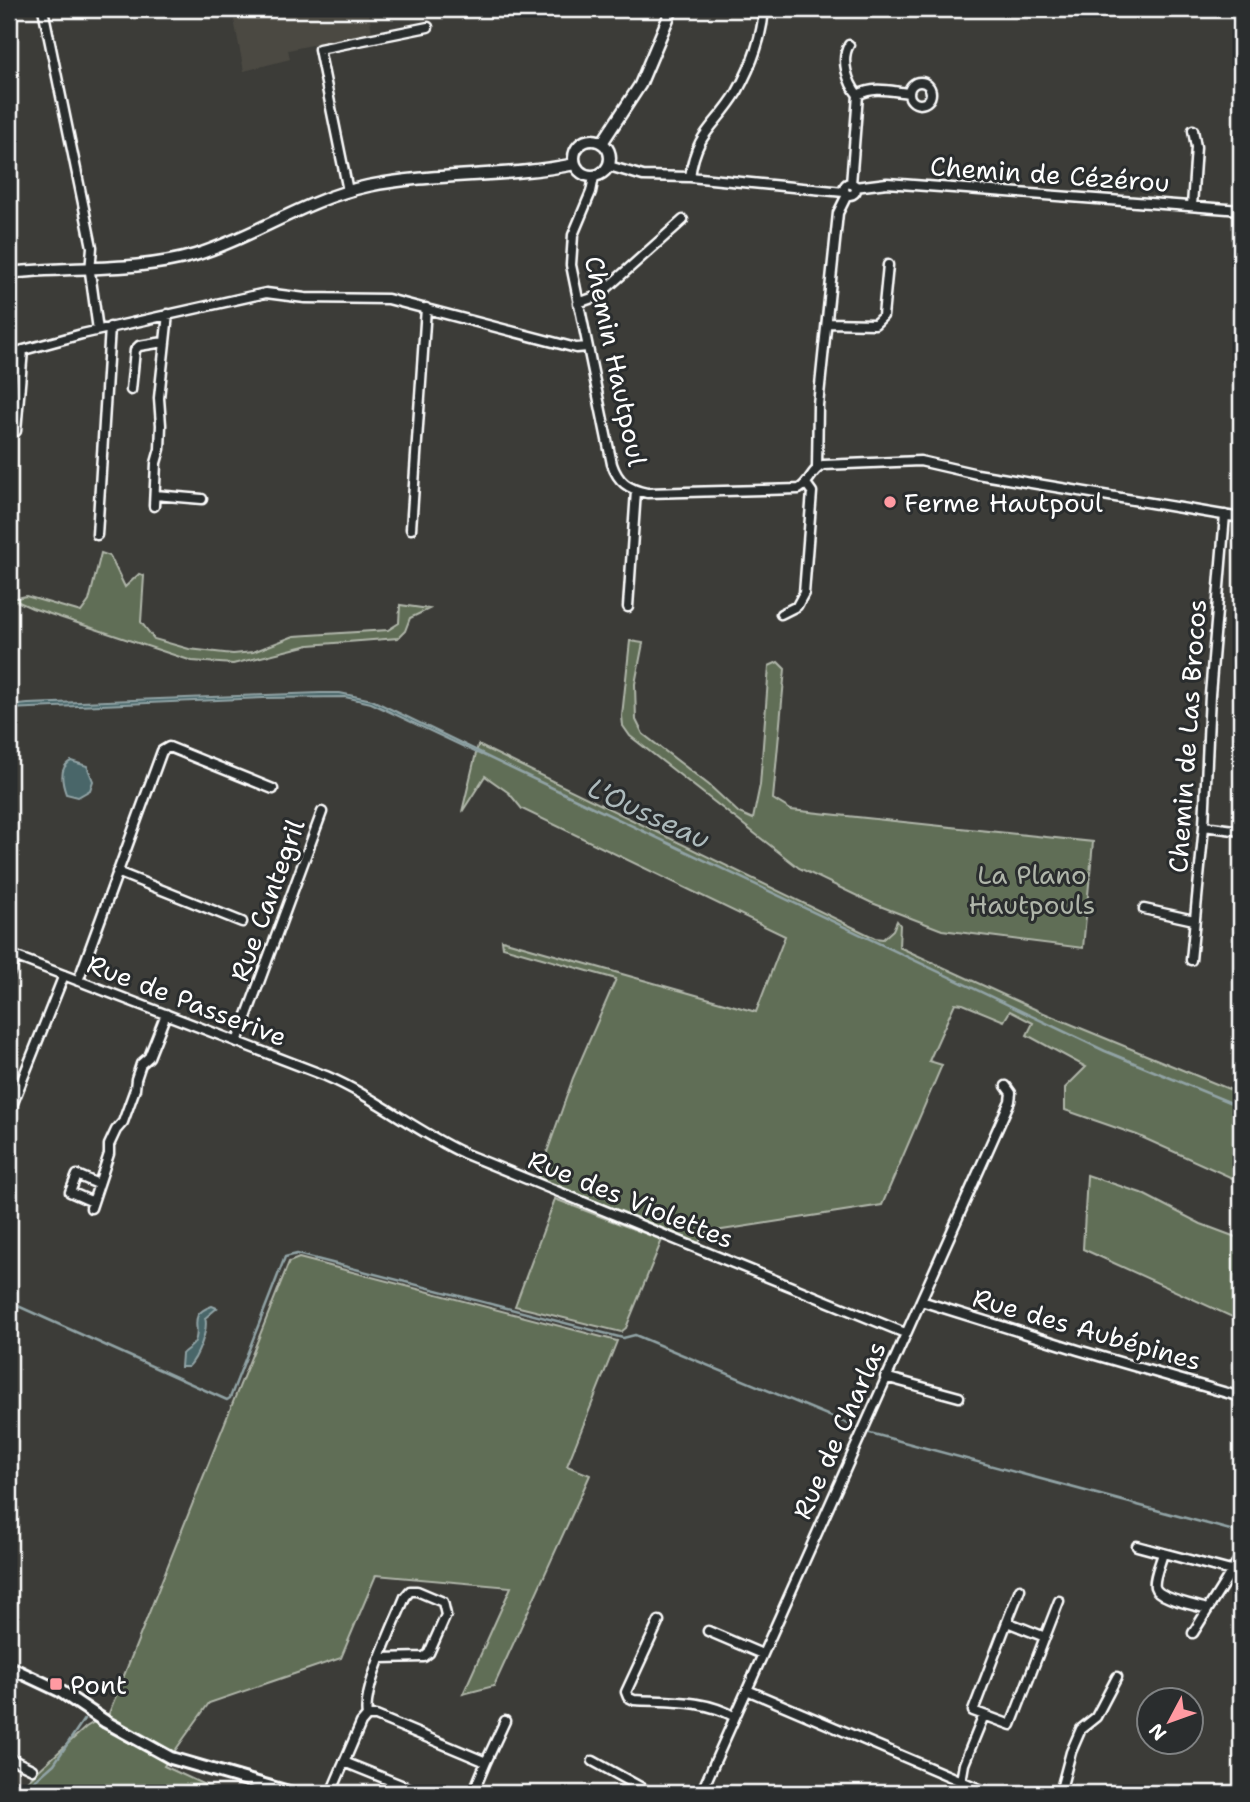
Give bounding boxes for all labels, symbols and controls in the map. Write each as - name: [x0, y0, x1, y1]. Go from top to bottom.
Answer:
- street label: Chemin de Cézérou: [929, 148, 1171, 200]
- street label: Chemin Hautpoul: [577, 253, 655, 469]
- place label: Ferme Hautpoul: [904, 485, 1103, 520]
- marker: Ferme Hautpoul: [882, 494, 898, 510]
- street label: Chemin de Las Brocos: [1160, 598, 1214, 874]
- water label: L'Ousseau: [582, 768, 716, 858]
- street label: Rue Cantegril: [221, 814, 313, 986]
- park label: La Plano Hautpouls: [969, 857, 1095, 922]
- street label: Rue de Passerive: [82, 946, 292, 1054]
- street label: Rue des Violettes: [523, 1142, 739, 1256]
- street label: Rue des Aubépines: [969, 1280, 1205, 1378]
- street label: Rue de Charlas: [784, 1336, 894, 1524]
- place label: Pont: [70, 1667, 127, 1702]
- marker: Pont: [48, 1676, 64, 1692]
- north arrow: [1134, 1686, 1204, 1756]
- text: N: [1143, 1718, 1172, 1746]

